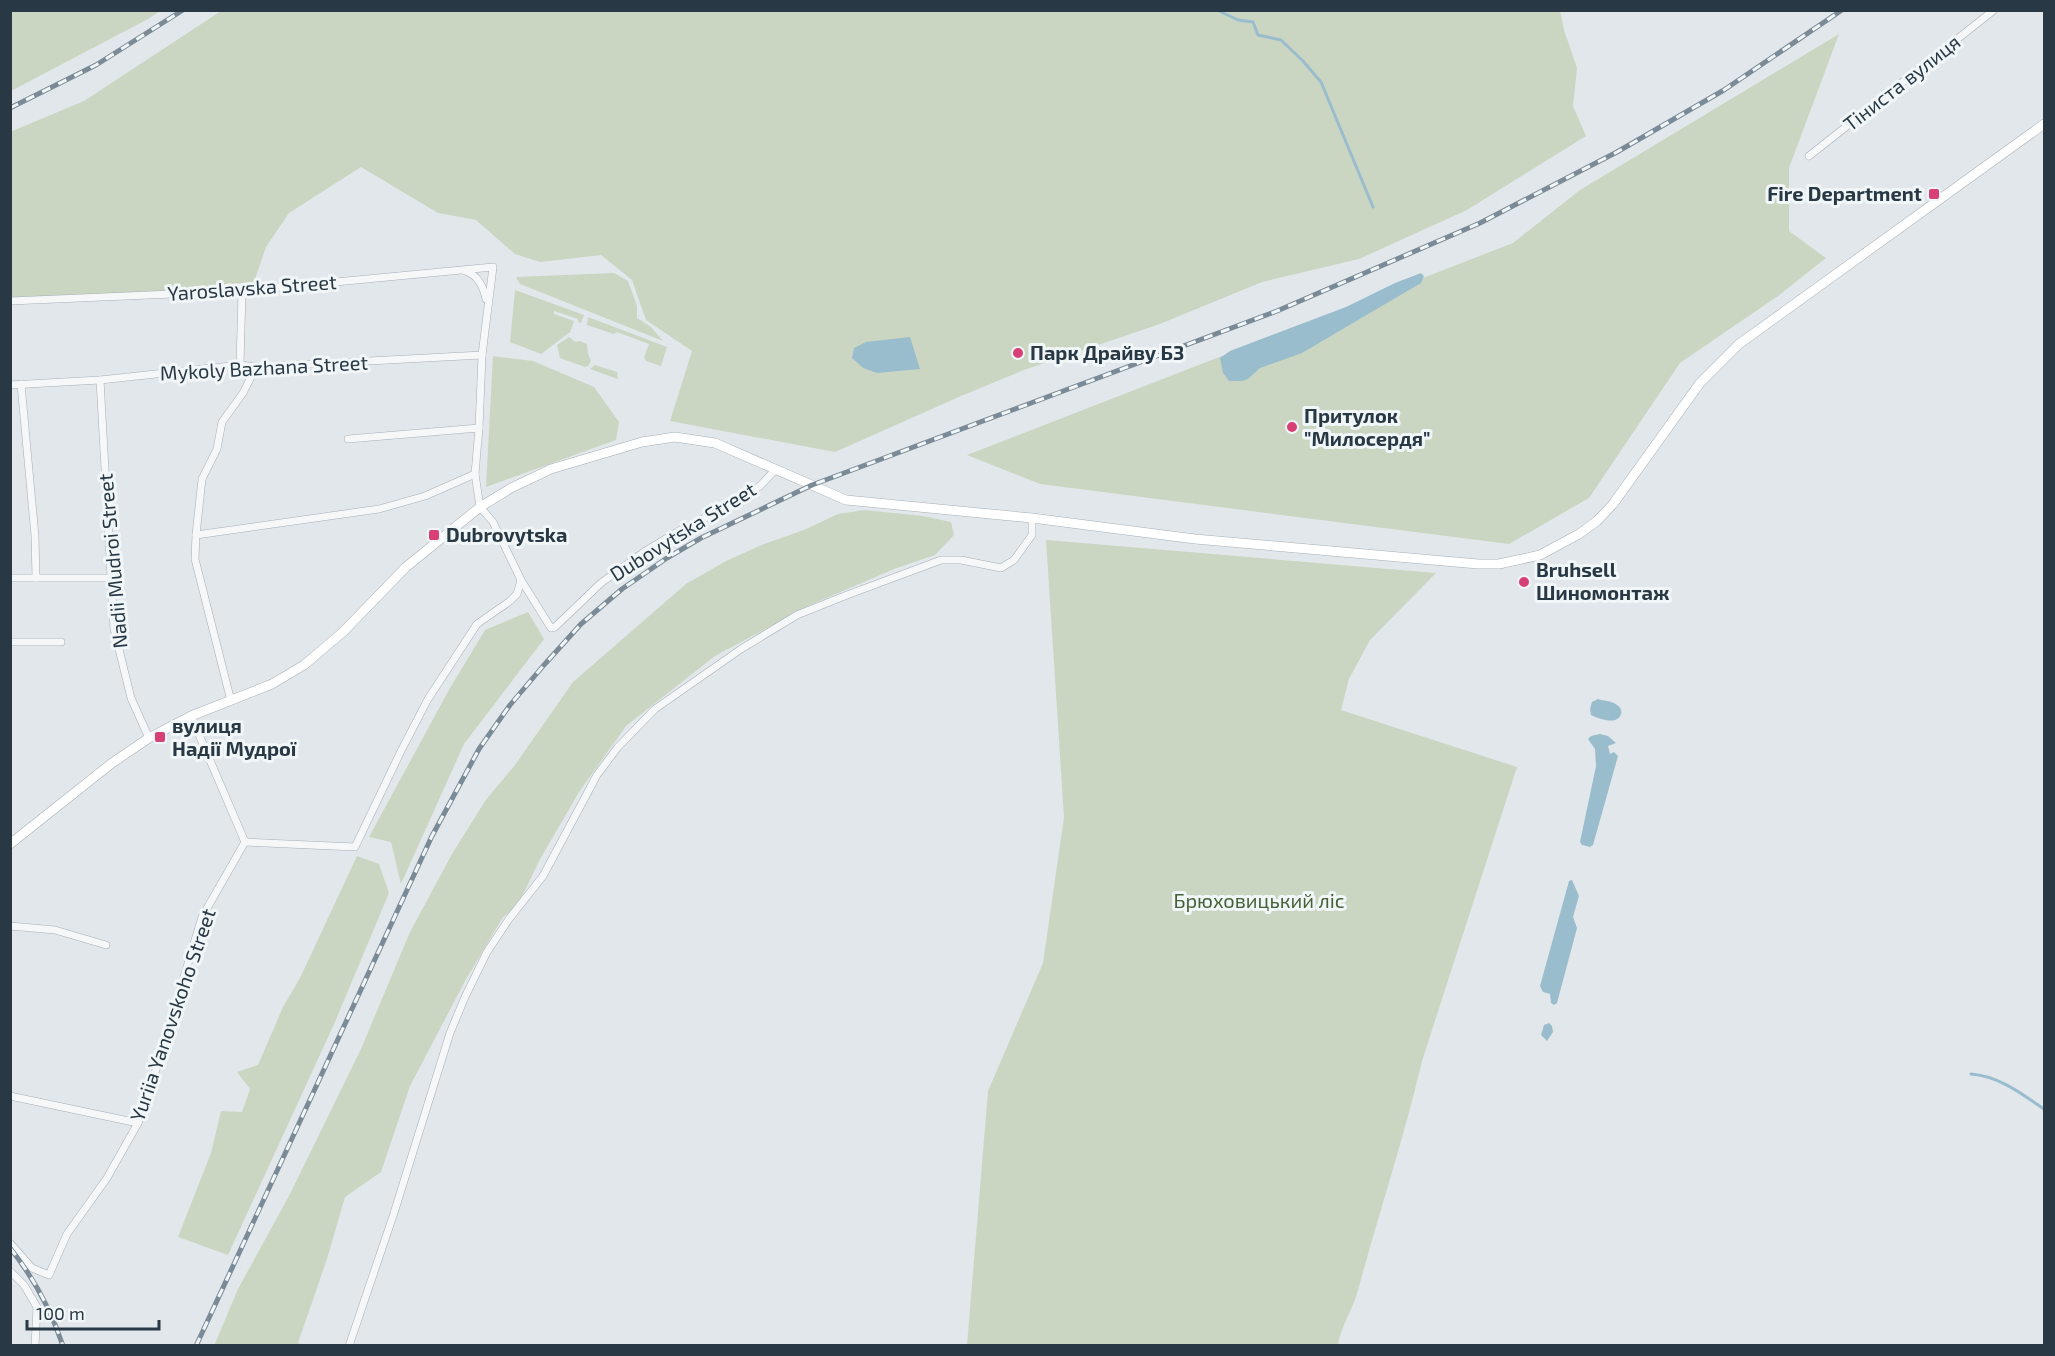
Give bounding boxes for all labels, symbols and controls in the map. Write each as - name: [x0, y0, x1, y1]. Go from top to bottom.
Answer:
- street label: Тіниста вулиця: [1838, 29, 1965, 136]
- place label: Fire Department: [1767, 181, 1922, 205]
- marker: Fire Department: [1927, 187, 1941, 201]
- street label: Yaroslavska Street: [167, 269, 338, 305]
- place label: Парк Драйву Б3: [1030, 340, 1184, 364]
- marker: Парк Драйву Б3: [1011, 346, 1025, 360]
- street label: Mykoly Bazhana Street: [159, 350, 369, 384]
- place label: Притулок "Милосердя": [1304, 403, 1430, 450]
- marker: Притулок "Милосердя": [1285, 420, 1299, 434]
- street label: Nadii Mudroi Street: [92, 472, 132, 650]
- street label: Dubovytska Street: [605, 476, 760, 586]
- place label: Dubrovytska: [446, 522, 567, 547]
- marker: Dubrovytska: [427, 528, 441, 542]
- place label: Bruhsell Шиномонтаж: [1536, 557, 1670, 604]
- marker: Bruhsell Шиномонтаж: [1517, 575, 1531, 589]
- place label: вулиця Надії Мудрої: [172, 713, 297, 760]
- marker: вулиця Надії Мудрої: [153, 730, 167, 744]
- park label: Брюховицький ліс: [1173, 888, 1345, 912]
- street label: Yuriia Yanovskoho Street: [124, 905, 220, 1124]
- scale bar: [27, 1293, 159, 1331]
- text: 100 m: [36, 1302, 85, 1324]

